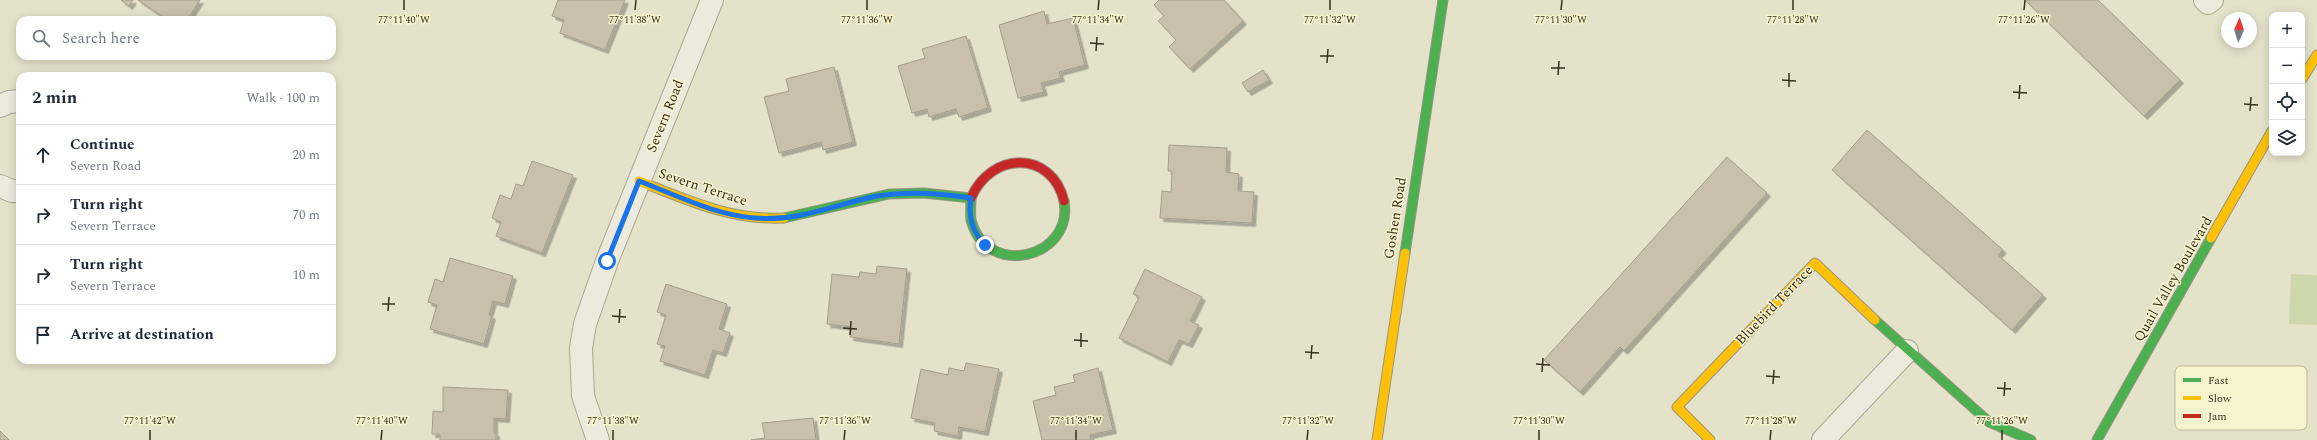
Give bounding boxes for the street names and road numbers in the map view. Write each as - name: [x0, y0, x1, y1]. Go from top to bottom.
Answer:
- street label: Severn Road: [641, 76, 689, 156]
- street label: Severn Terrace: [656, 163, 750, 211]
- street label: Goshen Road: [1378, 175, 1412, 260]
- street label: Quail Valley Boulevard: [2128, 212, 2218, 346]
- street label: Bluebird Terrace: [1730, 260, 1818, 350]

